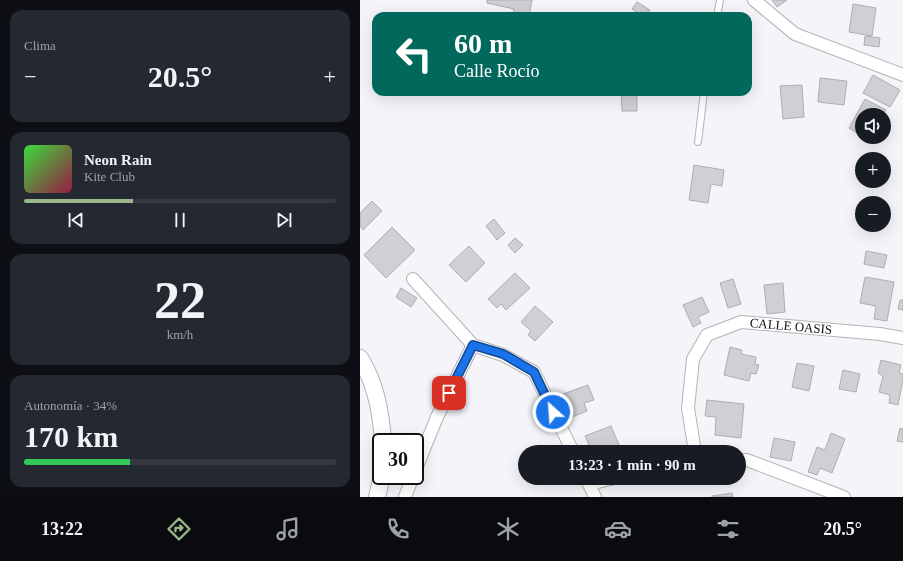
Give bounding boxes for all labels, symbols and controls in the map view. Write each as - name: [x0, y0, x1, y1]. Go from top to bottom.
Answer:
- icon: left: [388, 28, 440, 80]
- text: 60 m: [454, 28, 512, 59]
- text: Clima: [24, 38, 56, 53]
- text: 20.5°: [148, 60, 212, 93]
- text: Calle Rocío: [454, 61, 539, 81]
- text: −: [24, 64, 36, 89]
- text: +: [324, 64, 336, 89]
- map controls: [855, 108, 891, 232]
- button: sound: [855, 108, 891, 144]
- text: Neon Rain: [84, 152, 152, 168]
- button: +: [855, 152, 891, 188]
- text: Kite Club: [84, 169, 135, 184]
- button: −: [855, 196, 891, 232]
- icon: previous: [65, 209, 87, 231]
- icon: pause: [169, 209, 191, 231]
- icon: next: [273, 209, 295, 231]
- text: 22: [154, 272, 206, 329]
- street label: CALLE OASIS: [749, 315, 833, 337]
- text: km/h: [167, 327, 193, 342]
- pin: [432, 376, 466, 410]
- icon: arrive: [438, 382, 460, 404]
- position arrow: [532, 391, 574, 433]
- text: Autonomía · 34%: [24, 398, 117, 413]
- text: 170 km: [24, 420, 118, 453]
- speed limit sign: 30: [372, 433, 424, 485]
- text: 13:23 · 1 min · 90 m: [568, 457, 696, 473]
- icon: directions: [165, 515, 193, 543]
- icon: music: [274, 515, 302, 543]
- icon: phone: [384, 515, 412, 543]
- icon: climate: [494, 515, 522, 543]
- icon: car: [604, 515, 632, 543]
- icon: filters: [714, 515, 742, 543]
- text: 13:22: [41, 519, 83, 539]
- text: 20.5°: [823, 519, 862, 539]

